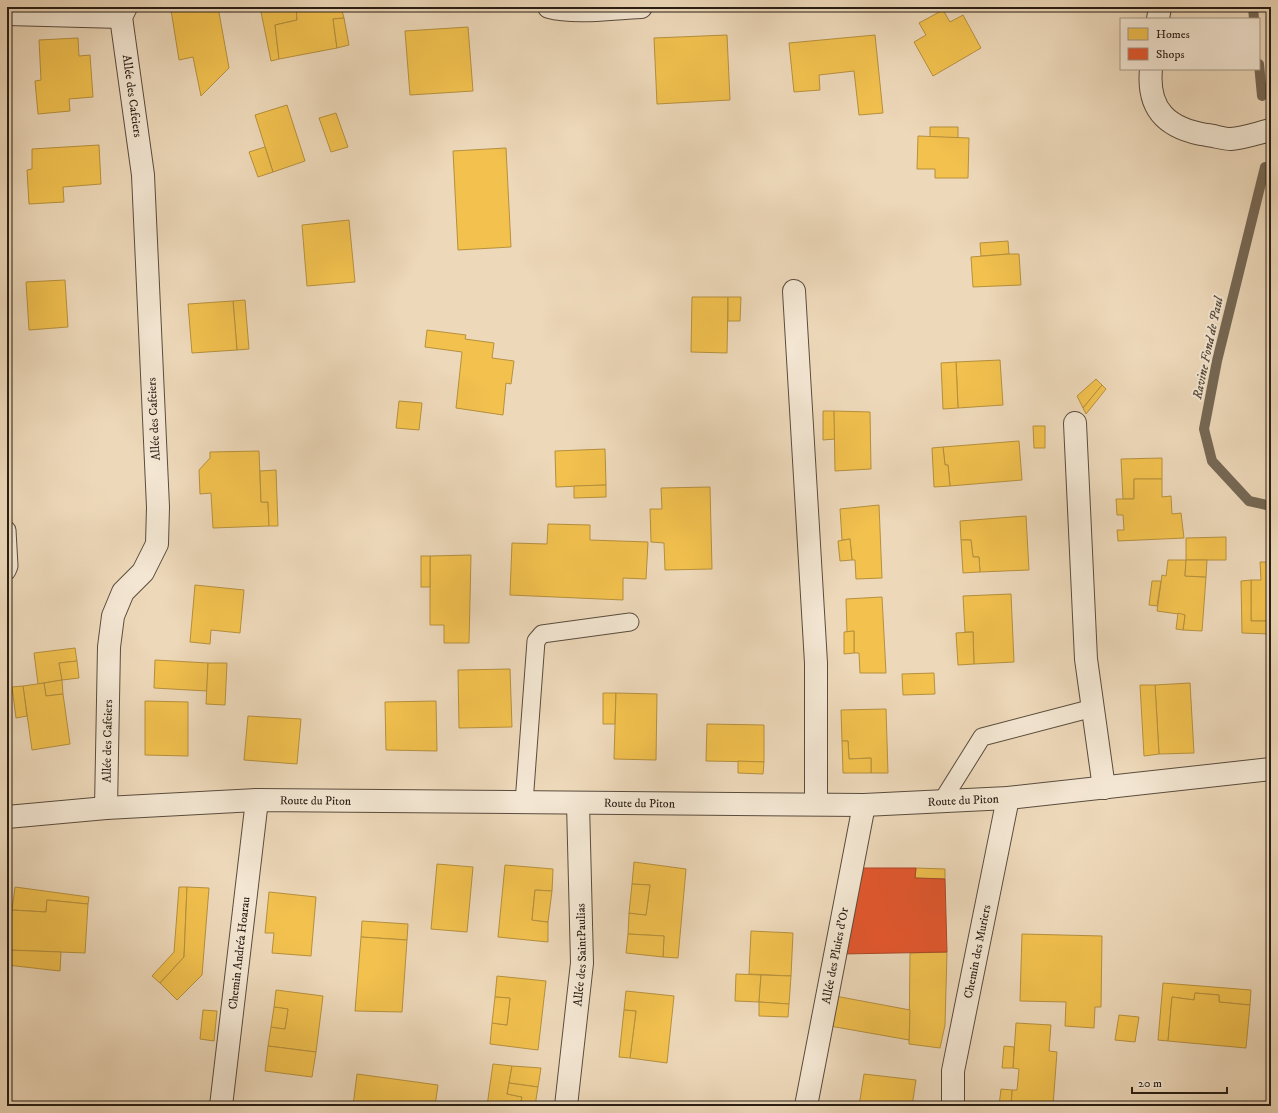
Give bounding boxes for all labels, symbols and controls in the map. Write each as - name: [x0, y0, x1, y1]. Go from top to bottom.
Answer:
- legend: [1120, 18, 1260, 70]
- text: Homes: [1156, 27, 1190, 42]
- text: Shops: [1156, 47, 1184, 62]
- street label: Allée des Cafeiers: [119, 54, 145, 138]
- water label: Ravine Fond de Paul: [1189, 294, 1227, 402]
- street label: Allée des Cafeiers: [144, 377, 164, 461]
- street label: Allée des Cafeiers: [99, 699, 116, 783]
- street label: Route du Piton: [927, 791, 1000, 809]
- street label: Route du Piton: [280, 793, 352, 808]
- street label: Route du Piton: [604, 795, 676, 811]
- street label: Chemin Andréa Hoarau: [225, 896, 253, 1010]
- street label: Allée des SaintPaulias: [570, 903, 590, 1007]
- street label: Chemin des Muriers: [960, 903, 994, 1000]
- street label: Allée des Pluies d'Or: [818, 906, 852, 1005]
- scale bar: [1132, 1069, 1227, 1095]
- text: 20 m: [1138, 1076, 1162, 1091]

